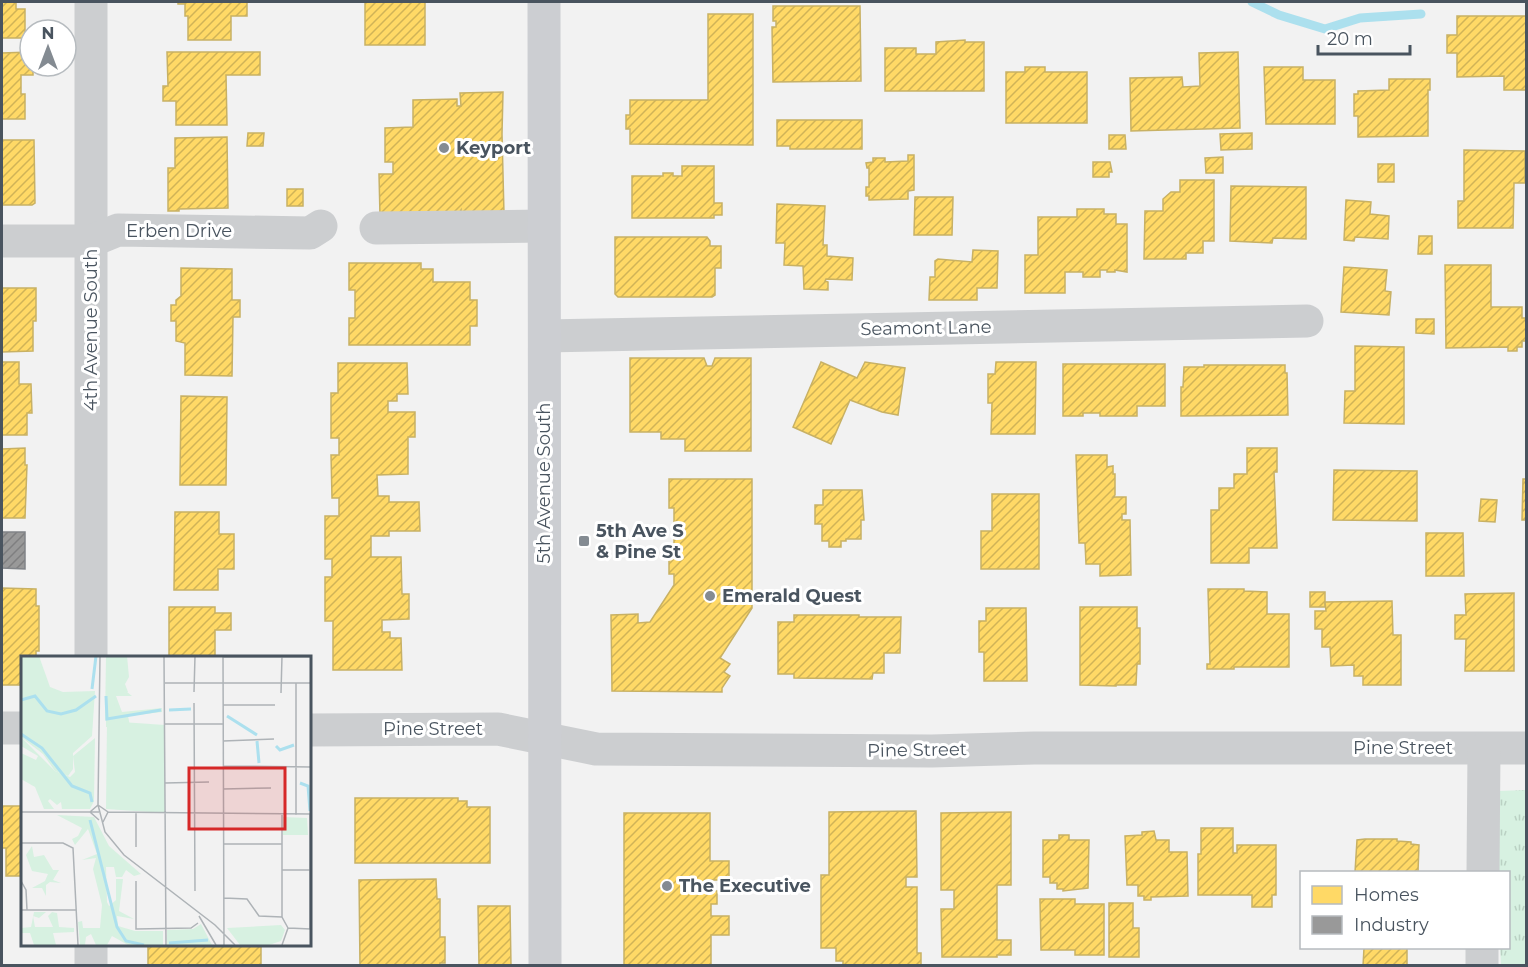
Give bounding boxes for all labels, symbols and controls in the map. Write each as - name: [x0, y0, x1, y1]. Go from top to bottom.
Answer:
- north arrow: [18, 18, 78, 78]
- scale bar: [1318, 18, 1410, 56]
- text: N: [42, 24, 54, 43]
- text: 20 m: [1327, 28, 1373, 50]
- place label: Keyport: [456, 137, 531, 159]
- marker: Keyport: [437, 141, 451, 155]
- street label: Erben Drive: [126, 220, 232, 242]
- street label: 4th Avenue South: [80, 249, 102, 411]
- street label: Seamont Lane: [860, 316, 992, 340]
- street label: 5th Avenue South: [533, 403, 555, 563]
- place label: 5th Ave S & Pine St: [596, 520, 684, 563]
- marker: 5th Ave S & Pine St: [577, 534, 591, 548]
- place label: Emerald Quest: [722, 585, 862, 607]
- marker: Emerald Quest: [703, 589, 717, 603]
- inset map: [21, 656, 310, 946]
- street label: Pine Street: [383, 718, 483, 740]
- street label: Pine Street: [1353, 737, 1453, 759]
- street label: Pine Street: [867, 738, 967, 762]
- legend: [1300, 871, 1510, 949]
- place label: The Executive: [679, 875, 811, 897]
- marker: The Executive: [660, 879, 674, 893]
- text: Homes: [1354, 884, 1419, 906]
- text: Industry: [1354, 914, 1429, 936]

